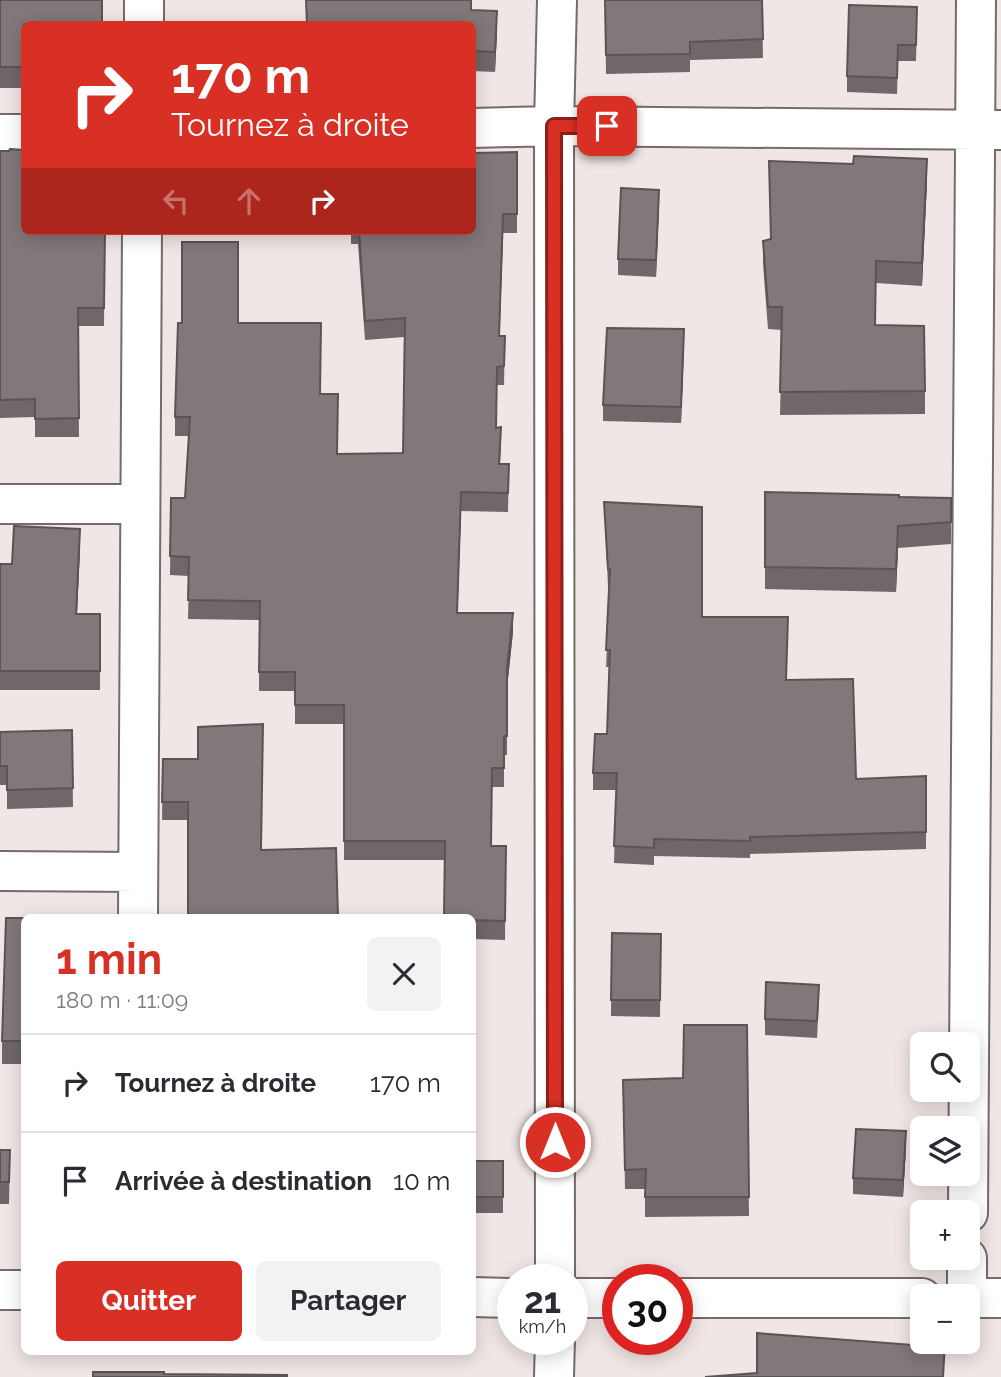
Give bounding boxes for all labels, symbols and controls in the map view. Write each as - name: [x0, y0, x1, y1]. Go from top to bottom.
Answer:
- text: 170 m: [171, 47, 310, 104]
- icon: right: [56, 49, 147, 140]
- pin: [577, 96, 637, 156]
- text: Tournez à droite: [171, 106, 409, 143]
- icon: arrive: [588, 107, 626, 145]
- icon: left: [157, 182, 195, 220]
- icon: ahead: [230, 182, 268, 220]
- icon: right: [303, 182, 341, 220]
- text: 1 min: [56, 935, 162, 984]
- button: close: [367, 937, 441, 1011]
- text: 180 m · 11:09: [56, 986, 188, 1013]
- map controls: [910, 1032, 980, 1354]
- button: search: [910, 1032, 980, 1102]
- icon: right: [56, 1064, 94, 1102]
- text: Tournez à droite: [115, 1068, 316, 1098]
- text: 170 m: [370, 1068, 441, 1098]
- position arrow: [518, 1105, 592, 1179]
- button: layers: [910, 1116, 980, 1186]
- icon: arrive: [56, 1162, 94, 1200]
- text: Arrivée à destination: [115, 1166, 372, 1196]
- text: 10 m: [393, 1166, 451, 1196]
- button: +: [910, 1200, 980, 1270]
- button: Quitter: [56, 1261, 242, 1341]
- button: Partager: [256, 1261, 441, 1341]
- speed limit sign: 30: [602, 1264, 693, 1355]
- text: 21: [524, 1280, 561, 1321]
- button: −: [910, 1284, 980, 1354]
- text: km/h: [519, 1316, 566, 1337]

